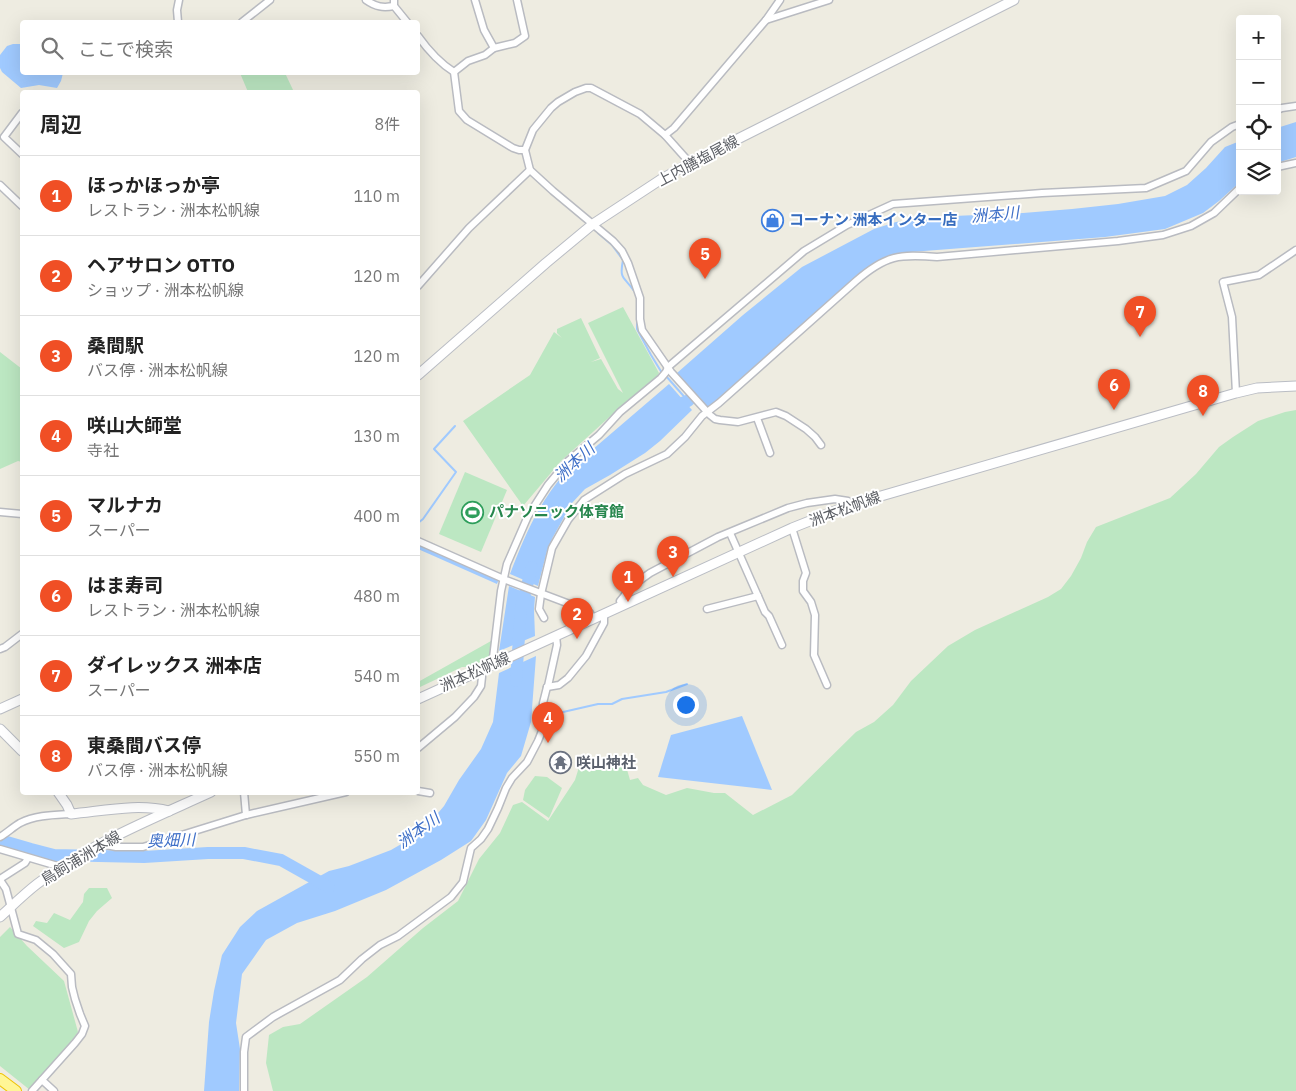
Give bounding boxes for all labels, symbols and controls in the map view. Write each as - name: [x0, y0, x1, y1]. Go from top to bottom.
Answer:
- map controls: [1236, 15, 1281, 195]
- button: +: [1236, 15, 1281, 60]
- search box: [20, 20, 420, 75]
- icon: search: [38, 34, 66, 62]
- text: ここで検索: [78, 37, 173, 61]
- button: −: [1236, 60, 1281, 105]
- button: locate: [1236, 105, 1281, 150]
- text: 周辺: [40, 110, 82, 138]
- text: 8件: [374, 114, 400, 134]
- street label: 上内膳塩尾線: [654, 131, 742, 190]
- button: layers: [1236, 150, 1281, 195]
- text: ほっかほっか亭: [87, 173, 220, 197]
- text: 1: [51, 186, 61, 206]
- text: 110 m: [353, 186, 400, 206]
- text: レストラン · 洲本松帆線: [87, 200, 260, 220]
- water label: 洲本川: [970, 202, 1022, 226]
- shop icon: コーナン 洲本インター店: [761, 208, 785, 232]
- place label: コーナン 洲本インター店: [789, 210, 958, 229]
- pin: 5: [689, 238, 721, 279]
- text: ヘアサロン OTTO: [87, 253, 235, 277]
- text: 2: [51, 266, 61, 286]
- text: 120 m: [353, 266, 400, 286]
- text: ショップ · 洲本松帆線: [87, 280, 244, 300]
- pin: 7: [1124, 296, 1156, 337]
- text: 桑間駅: [87, 333, 144, 357]
- text: 3: [51, 346, 61, 366]
- text: 120 m: [353, 346, 400, 366]
- text: バス停 · 洲本松帆線: [87, 360, 228, 380]
- pin: 6: [1098, 369, 1130, 410]
- pin: 8: [1187, 375, 1219, 416]
- text: 咲山大師堂: [87, 413, 182, 437]
- text: 4: [51, 426, 61, 446]
- text: 130 m: [353, 426, 400, 446]
- water label: 洲本川: [550, 437, 600, 486]
- text: 寺社: [87, 440, 119, 460]
- street label: 洲本松帆線: [806, 487, 883, 530]
- text: マルナカ: [87, 493, 163, 517]
- sports icon: パナソニック体育館: [461, 500, 485, 524]
- place label: パナソニック体育館: [489, 502, 624, 521]
- text: 5: [51, 506, 61, 526]
- text: 400 m: [353, 506, 400, 526]
- text: スーパー: [87, 520, 151, 540]
- pin: 3: [657, 536, 689, 577]
- pin: 1: [612, 561, 644, 602]
- text: はま寿司: [87, 573, 163, 597]
- text: 6: [51, 586, 61, 606]
- text: 480 m: [353, 586, 400, 606]
- pin: 2: [561, 598, 593, 639]
- text: レストラン · 洲本松帆線: [87, 600, 260, 620]
- street label: 洲本松帆線: [437, 648, 513, 695]
- text: ダイレックス 洲本店: [87, 653, 262, 677]
- text: 7: [51, 666, 61, 686]
- text: 540 m: [353, 666, 400, 686]
- text: スーパー: [87, 680, 151, 700]
- your location: [673, 692, 699, 718]
- pin: 4: [532, 702, 564, 743]
- text: 東桑間バス停: [87, 733, 201, 757]
- text: 8: [51, 746, 61, 766]
- text: 550 m: [353, 746, 400, 766]
- temple icon: 咲山神社: [548, 751, 572, 775]
- place label: 咲山神社: [576, 753, 636, 772]
- text: バス停 · 洲本松帆線: [87, 760, 228, 780]
- water label: 洲本川: [393, 807, 445, 852]
- street label: 鳥飼浦洲本線: [37, 826, 124, 889]
- water label: 奥畑川: [147, 829, 197, 851]

